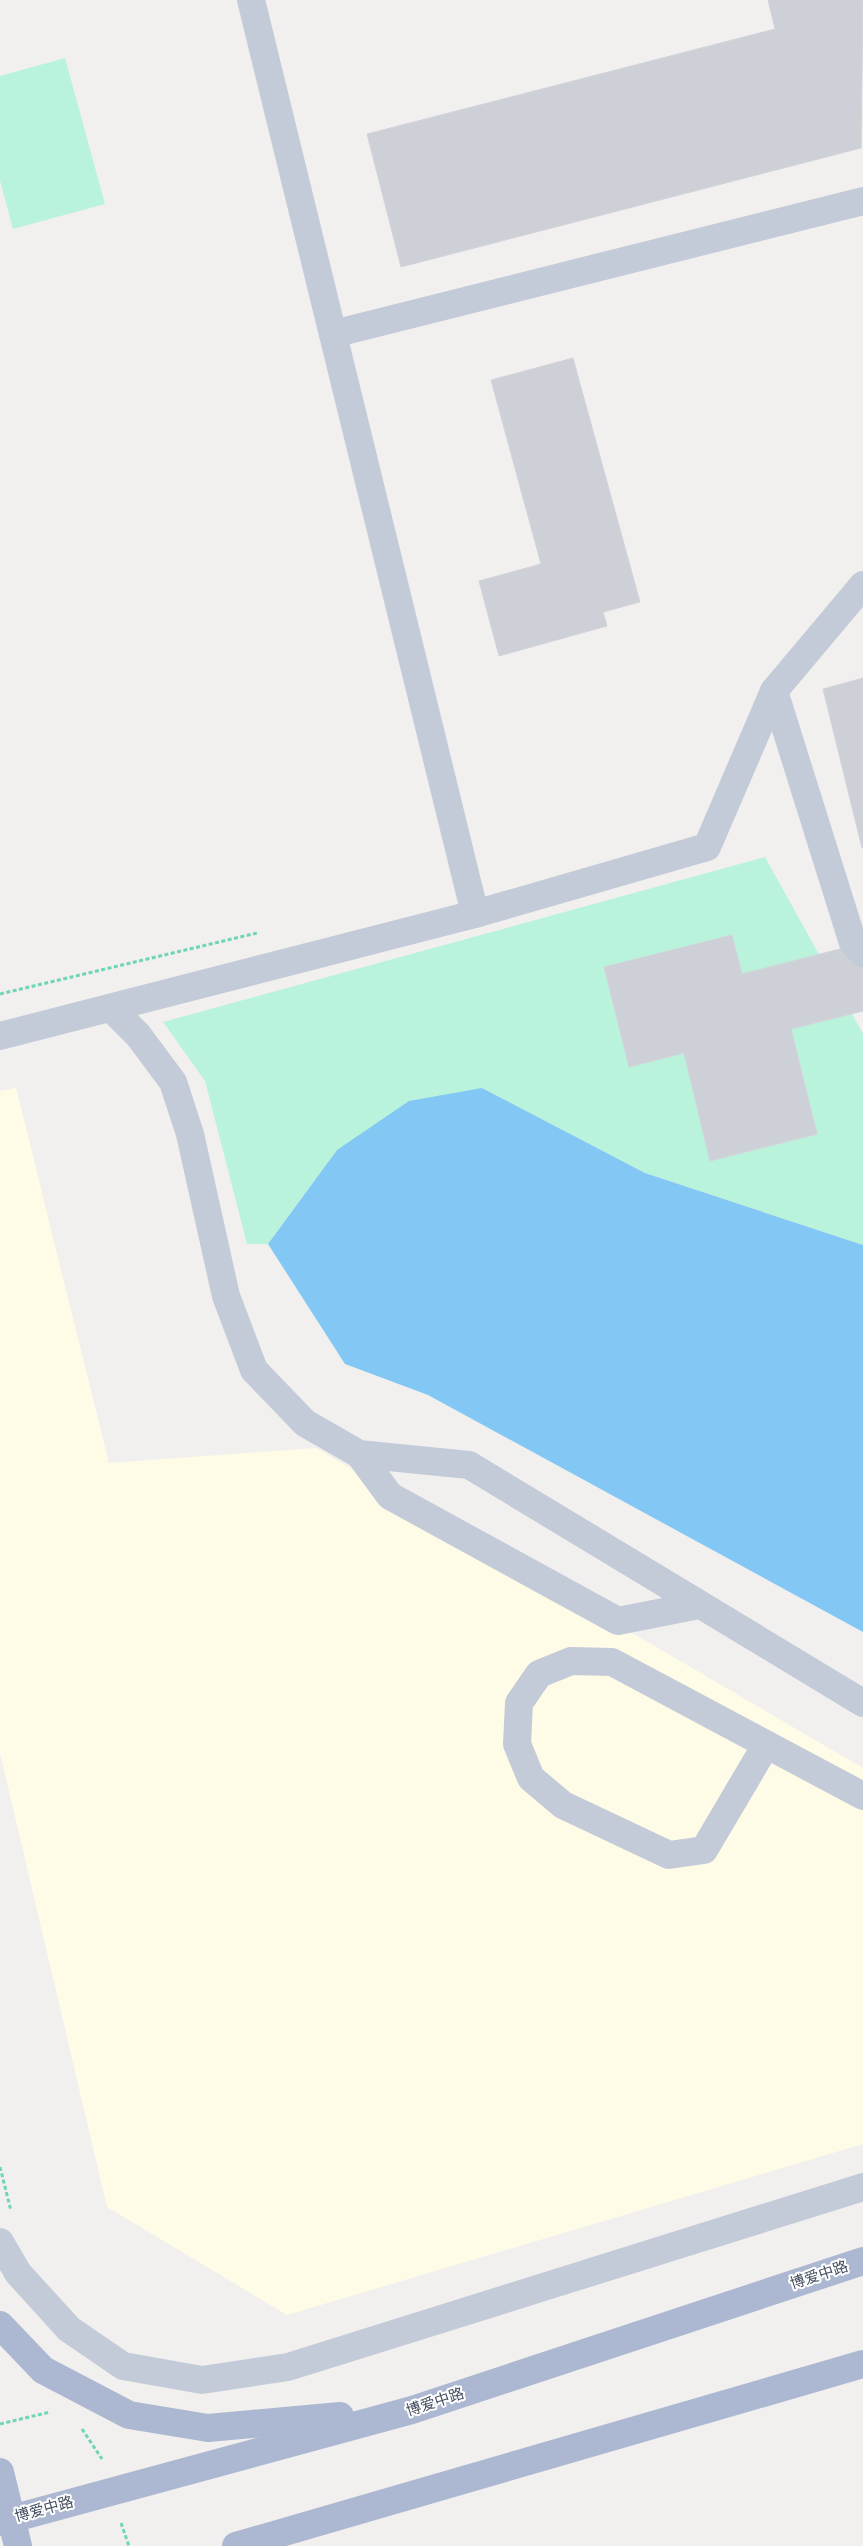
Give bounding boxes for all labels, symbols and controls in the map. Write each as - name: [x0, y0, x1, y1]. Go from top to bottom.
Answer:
- street label: 博爱中路: [787, 2256, 850, 2293]
- street label: 博爱中路: [403, 2383, 466, 2420]
- street label: 博爱中路: [12, 2492, 75, 2525]

